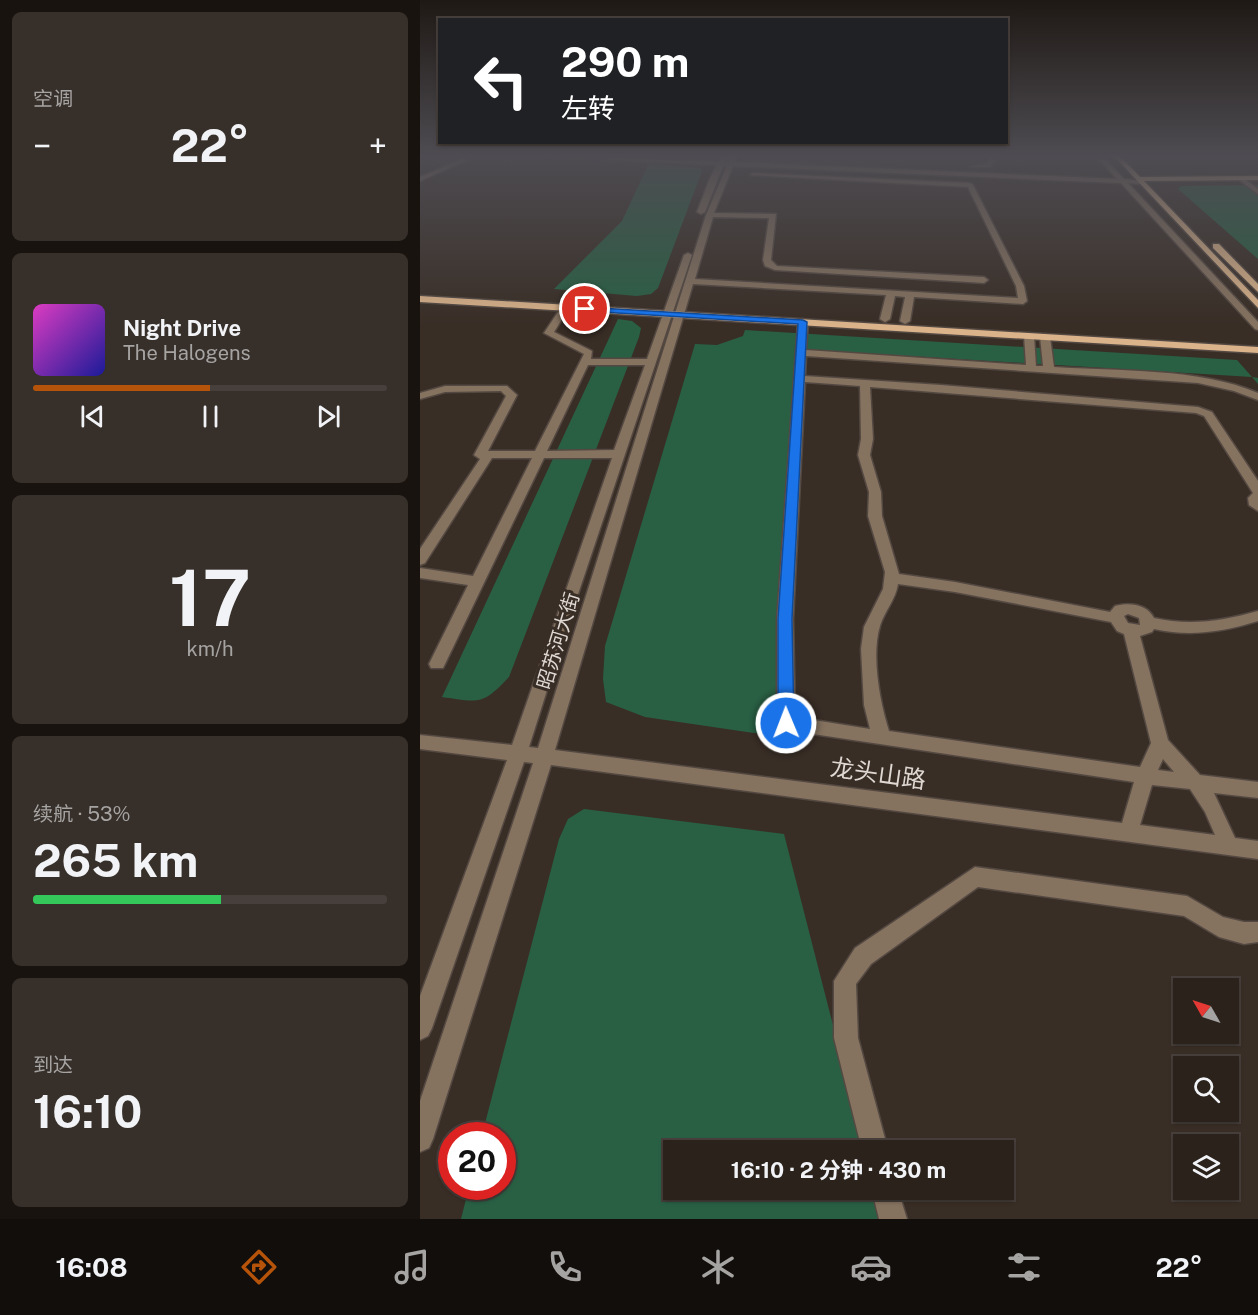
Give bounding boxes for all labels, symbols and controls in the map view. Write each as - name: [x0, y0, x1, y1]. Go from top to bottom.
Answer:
- text: 290 m: [561, 37, 689, 86]
- icon: left: [462, 42, 540, 120]
- text: 空调: [33, 87, 73, 111]
- text: 左转: [561, 92, 615, 124]
- text: 22°: [171, 119, 249, 172]
- text: −: [33, 127, 51, 165]
- text: +: [369, 127, 387, 165]
- pin: [559, 283, 610, 334]
- icon: arrive: [568, 292, 601, 325]
- text: Night Drive: [123, 315, 241, 341]
- text: The Halogens: [123, 341, 251, 365]
- icon: previous: [76, 400, 109, 433]
- icon: pause: [194, 400, 227, 433]
- icon: next: [312, 400, 345, 433]
- text: 17: [169, 552, 251, 644]
- street label: 昭苏河大街: [532, 590, 584, 692]
- text: km/h: [186, 637, 234, 661]
- position arrow: [754, 691, 818, 755]
- street label: 龙头山路: [829, 752, 928, 794]
- text: 续航 · 53%: [33, 802, 131, 826]
- text: 265 km: [33, 834, 198, 887]
- north arrow: [1173, 978, 1239, 1044]
- map controls: [1173, 978, 1239, 1200]
- text: 到达: [33, 1053, 73, 1077]
- button: search: [1173, 1056, 1239, 1122]
- text: 16:10: [33, 1085, 142, 1138]
- speed limit sign: 20: [438, 1122, 516, 1200]
- button: layers: [1173, 1134, 1239, 1200]
- text: 16:10 · 2 分钟 · 430 m: [731, 1157, 946, 1183]
- icon: directions: [238, 1246, 280, 1288]
- icon: music: [391, 1246, 433, 1288]
- icon: phone: [544, 1246, 586, 1288]
- icon: climate: [697, 1246, 739, 1288]
- icon: car: [850, 1246, 892, 1288]
- icon: filters: [1003, 1246, 1045, 1288]
- text: 16:08: [55, 1251, 128, 1283]
- text: 22°: [1155, 1251, 1203, 1283]

